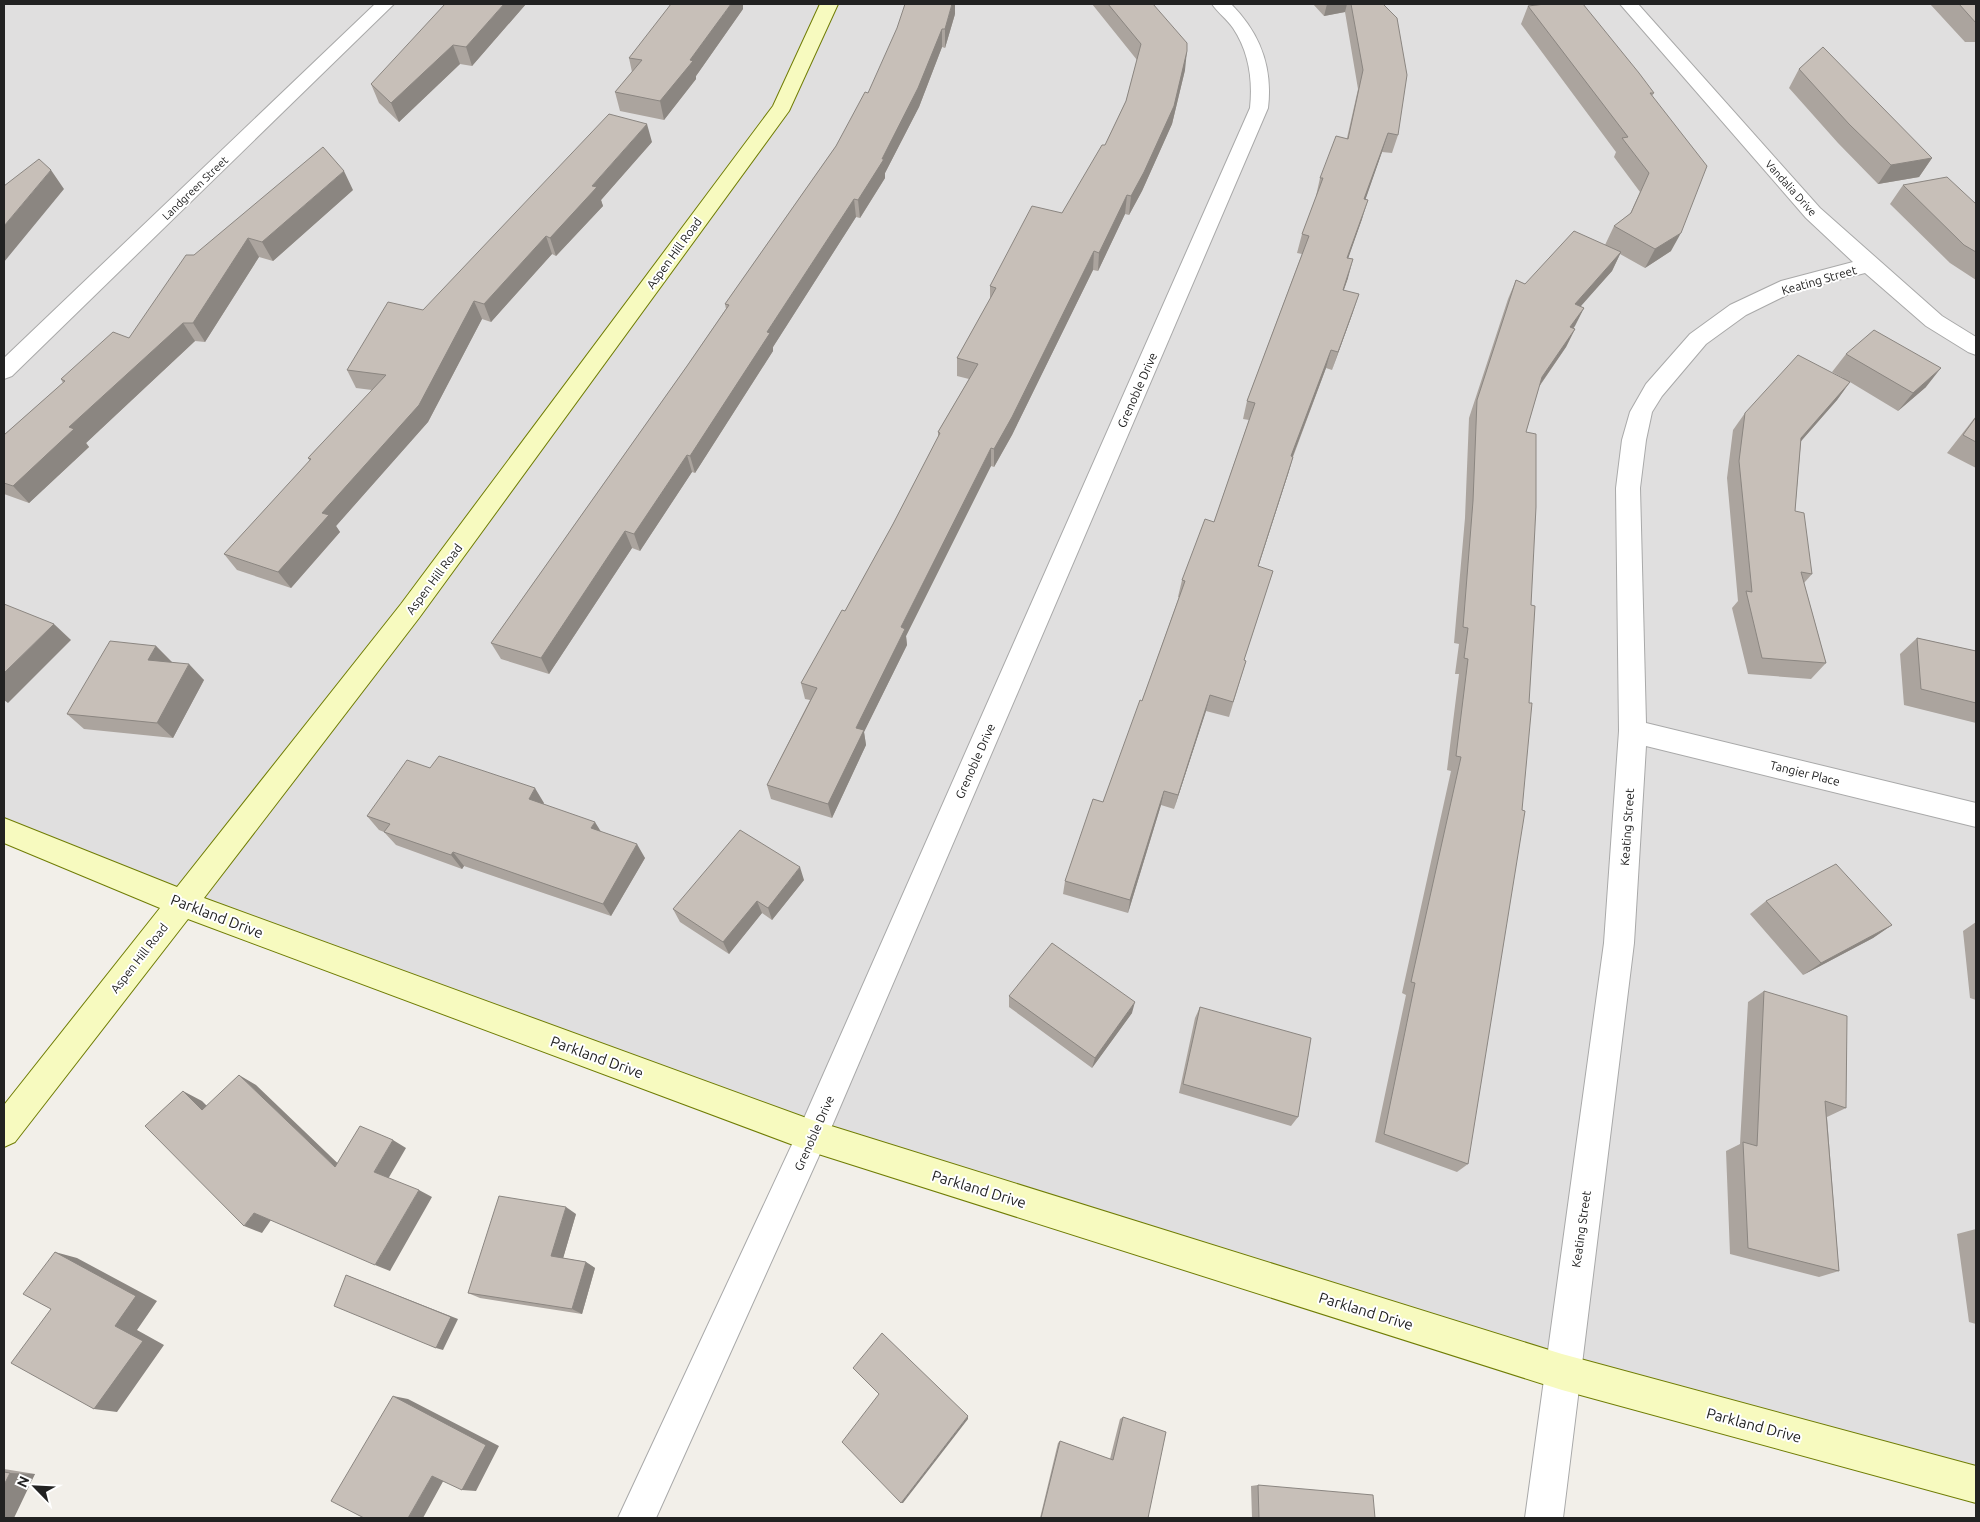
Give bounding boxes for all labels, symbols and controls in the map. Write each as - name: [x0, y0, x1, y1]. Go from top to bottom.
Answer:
- street label: Landgreen Street: [160, 153, 231, 222]
- street label: Vandalia Drive: [1763, 158, 1819, 218]
- street label: Aspen Hill Road: [644, 215, 704, 291]
- street label: Keating Street: [1780, 263, 1858, 297]
- street label: Grenoble Drive: [1115, 350, 1159, 430]
- street label: Aspen Hill Road: [403, 541, 465, 617]
- street label: Grenoble Drive: [953, 721, 997, 801]
- street label: Tangier Place: [1769, 758, 1841, 788]
- street label: Keating Street: [1618, 788, 1636, 866]
- street label: Parkland Drive: [168, 891, 266, 941]
- street label: Aspen Hill Road: [108, 921, 170, 995]
- street label: Parkland Drive: [548, 1032, 646, 1082]
- street label: Grenoble Drive: [792, 1093, 836, 1173]
- street label: Parkland Drive: [930, 1167, 1028, 1211]
- street label: Keating Street: [1569, 1189, 1593, 1268]
- street label: Parkland Drive: [1317, 1289, 1415, 1333]
- street label: Parkland Drive: [1705, 1404, 1803, 1446]
- north arrow: [10, 1462, 60, 1512]
- text: N: [14, 1474, 33, 1490]

